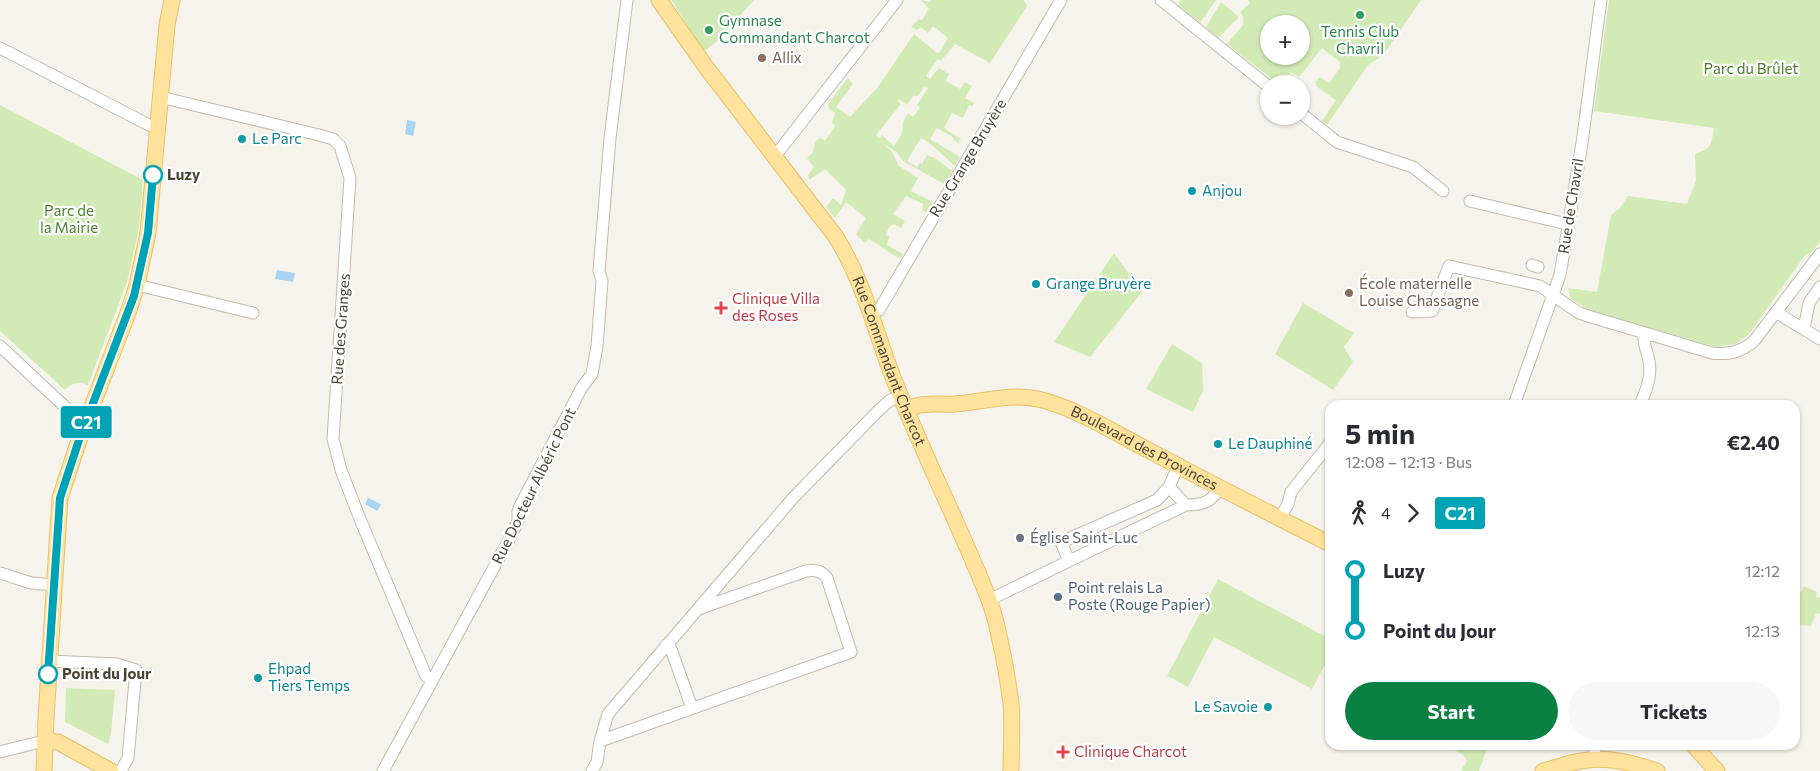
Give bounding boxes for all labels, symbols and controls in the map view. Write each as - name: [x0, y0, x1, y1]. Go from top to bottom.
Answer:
- marker: Tennis Club Chavril: [1354, 9, 1366, 21]
- place label: Gymnase Commandant Charcot: [719, 11, 870, 46]
- map controls: [1260, 15, 1310, 125]
- button: +: [1260, 15, 1310, 65]
- place label: Tennis Club Chavril: [1321, 22, 1399, 57]
- marker: Gymnase Commandant Charcot: [703, 24, 715, 36]
- place label: Allix: [772, 48, 802, 66]
- marker: Allix: [756, 52, 768, 64]
- park label: Parc du Brûlet: [1703, 59, 1799, 77]
- button: −: [1260, 75, 1310, 125]
- street label: Rue Grange Bruyère: [925, 95, 1009, 220]
- place label: Le Parc: [252, 129, 302, 147]
- marker: Le Parc: [236, 133, 248, 145]
- street label: Rue de Chavril: [1554, 157, 1586, 255]
- marker: Luzy: [143, 165, 163, 185]
- place label: Luzy: [167, 165, 201, 183]
- place label: Anjou: [1202, 181, 1242, 199]
- marker: Anjou: [1186, 185, 1198, 197]
- park label: Parc de la Mairie: [40, 201, 98, 236]
- street label: Rue des Granges: [327, 273, 353, 385]
- street label: Rue Commandant Charcot: [849, 273, 930, 448]
- place label: École maternelle Louise Chassagne: [1359, 273, 1479, 309]
- place label: Grange Bruyère: [1046, 274, 1151, 292]
- marker: Grange Bruyère: [1030, 278, 1042, 290]
- marker: École maternelle Louise Chassagne: [1343, 287, 1355, 299]
- place label: Clinique Villa des Roses: [732, 289, 820, 324]
- marker: Clinique Villa des Roses: [714, 301, 728, 315]
- street label: Boulevard des Provinces: [1068, 401, 1222, 493]
- street label: Rue Docteur Albéric Pont: [487, 404, 579, 567]
- line badge: C21: [57, 406, 115, 438]
- text: C21: [71, 411, 101, 433]
- text: 5 min: [1345, 416, 1415, 450]
- text: €2.40: [1727, 431, 1780, 454]
- place label: Le Dauphiné: [1228, 434, 1313, 452]
- marker: Le Dauphiné: [1212, 438, 1224, 450]
- text: 12:08 – 12:13 · Bus: [1345, 452, 1472, 471]
- icon: walk: [1345, 499, 1373, 527]
- icon: forward: [1399, 499, 1427, 527]
- text: C21: [1445, 502, 1475, 524]
- text: 4: [1381, 503, 1391, 522]
- place label: Église Saint-Luc: [1030, 527, 1138, 546]
- marker: Église Saint-Luc: [1014, 532, 1026, 544]
- text: Luzy: [1383, 559, 1425, 582]
- text: 12:12: [1745, 561, 1780, 580]
- place label: Point relais La Poste (Rouge Papier): [1068, 578, 1211, 613]
- marker: Point relais La Poste (Rouge Papier): [1052, 591, 1064, 603]
- text: Point du Jour: [1383, 619, 1496, 642]
- text: 12:13: [1745, 621, 1780, 640]
- place label: Ehpad Tiers Temps: [268, 659, 350, 694]
- marker: Point du Jour: [38, 664, 58, 684]
- place label: Point du Jour: [62, 664, 151, 682]
- marker: Ehpad Tiers Temps: [252, 672, 264, 684]
- button: Start: [1345, 682, 1558, 740]
- button: Tickets: [1568, 682, 1780, 740]
- place label: Le Savoie: [1194, 697, 1258, 715]
- marker: Le Savoie: [1262, 701, 1274, 713]
- place label: Clinique Charcot: [1074, 742, 1187, 760]
- marker: Clinique Charcot: [1056, 745, 1070, 759]

